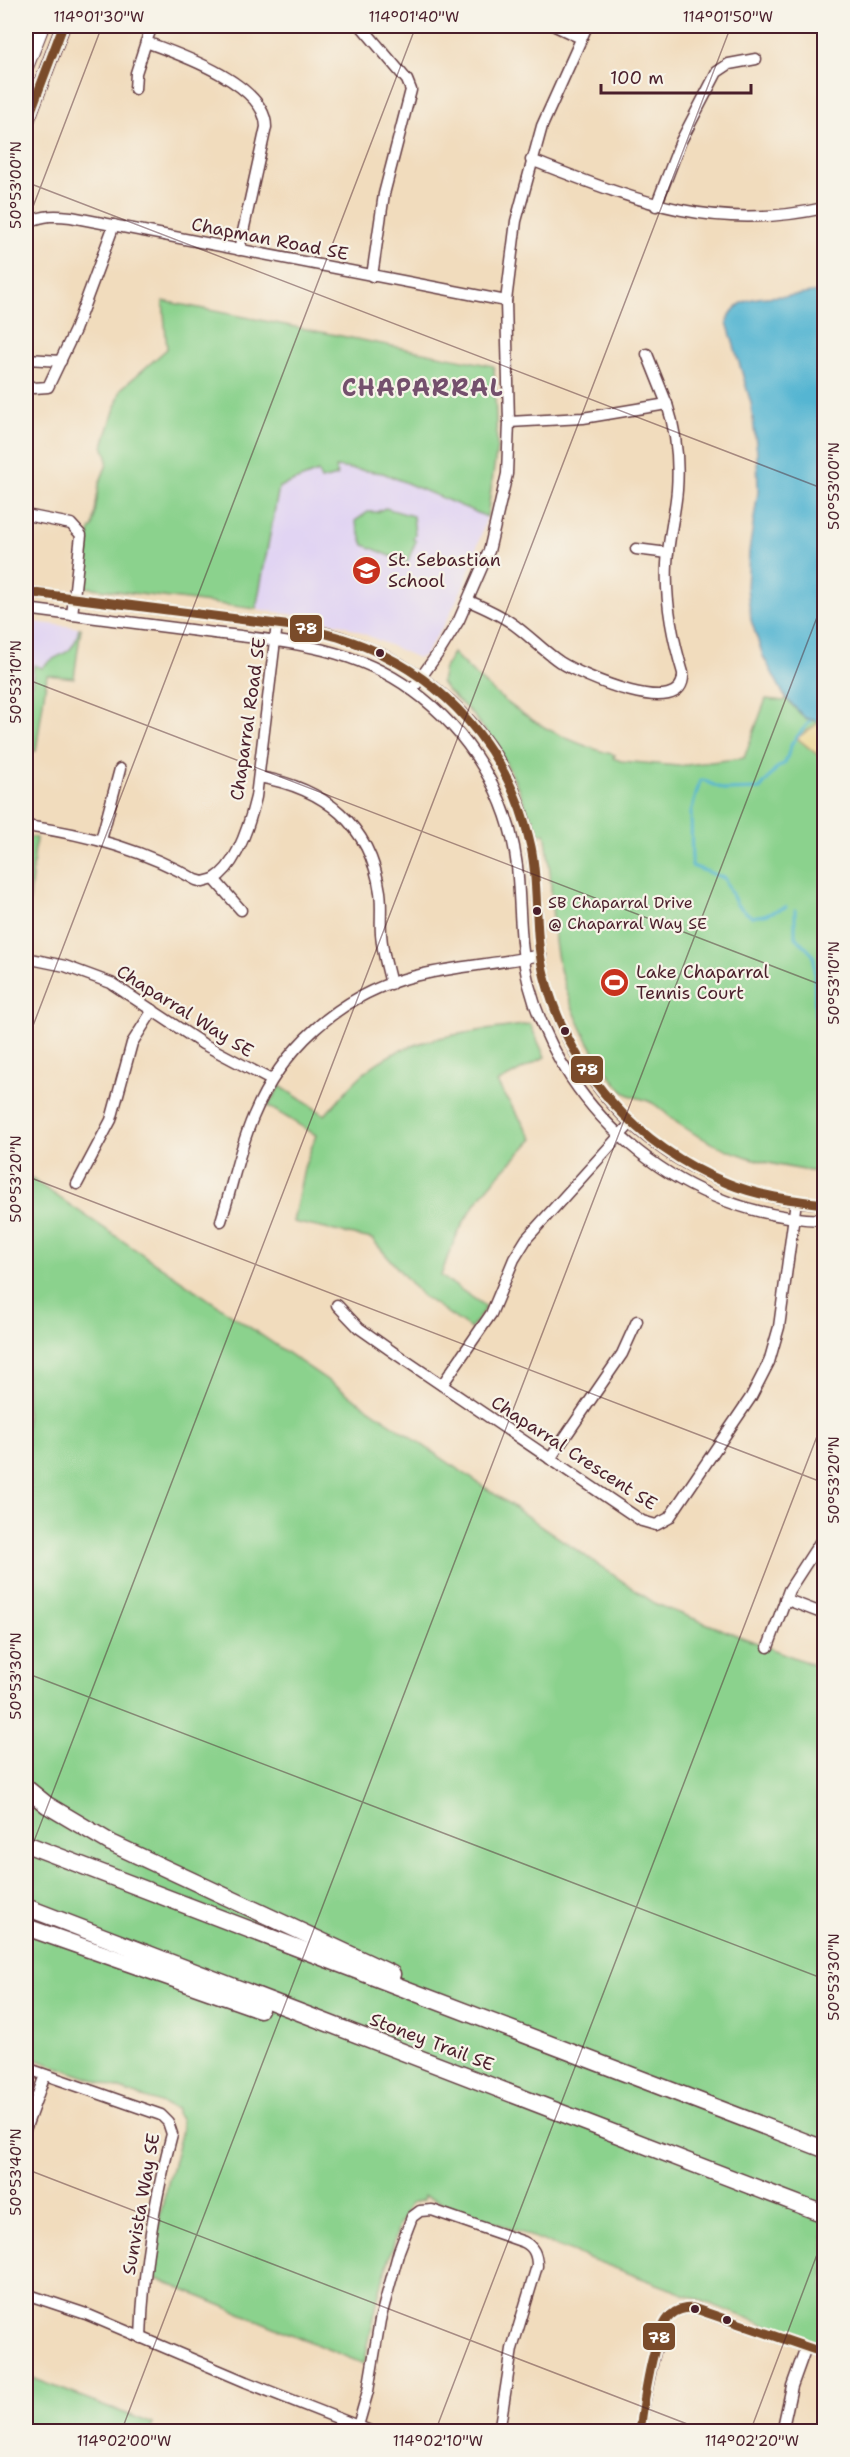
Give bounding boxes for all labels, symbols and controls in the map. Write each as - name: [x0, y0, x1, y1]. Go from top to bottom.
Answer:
- text: 114°01'30"W: [53, 7, 145, 27]
- text: 114°01'40"W: [369, 7, 459, 27]
- text: 114°01'50"W: [683, 7, 773, 27]
- scale bar: [601, 57, 751, 95]
- text: 100 m: [610, 66, 664, 90]
- text: 50°53'00"N: [6, 141, 26, 229]
- street label: Chapman Road SE: [189, 212, 351, 266]
- district label: CHAPARRAL: [342, 372, 504, 404]
- text: 50°53'00"N: [824, 442, 844, 530]
- place label: St. Sebastian School: [388, 548, 501, 593]
- school or university icon: St. Sebastian School: [351, 554, 383, 586]
- line badge: 78: [289, 614, 323, 643]
- text: 78: [295, 618, 317, 639]
- street label: Chaparral Road SE: [225, 636, 271, 802]
- text: 50°53'10"N: [6, 640, 26, 724]
- unlabelled marker: [374, 647, 386, 659]
- place label: SB Chaparral Drive @ Chaparral Way SE: [548, 892, 707, 934]
- marker: SB Chaparral Drive @ Chaparral Way SE: [531, 905, 543, 917]
- text: 50°53'10"N: [824, 941, 844, 1025]
- street label: Chaparral Way SE: [112, 959, 258, 1063]
- place label: Lake Chaparral Tennis Court: [636, 960, 769, 1005]
- sports icon: Lake Chaparral Tennis Court: [599, 966, 631, 998]
- unlabelled marker: [559, 1025, 571, 1037]
- line badge: 78: [570, 1055, 604, 1084]
- text: 78: [576, 1059, 598, 1080]
- text: 50°53'20"N: [6, 1135, 26, 1223]
- street label: Chaparral Crescent SE: [486, 1390, 662, 1516]
- text: 50°53'20"N: [824, 1436, 844, 1524]
- text: 50°53'30"N: [6, 1632, 26, 1720]
- text: 50°53'30"N: [824, 1933, 844, 2021]
- street label: Stoney Trail SE: [366, 2007, 498, 2077]
- text: 50°53'40"N: [6, 2128, 26, 2216]
- street label: Sunvista Way SE: [117, 2131, 165, 2277]
- unlabelled marker: [689, 2303, 701, 2315]
- unlabelled marker: [721, 2314, 733, 2326]
- line badge: 78: [642, 2322, 676, 2351]
- text: 78: [648, 2327, 670, 2348]
- text: 114°02'00"W: [77, 2431, 171, 2451]
- text: 114°02'10"W: [393, 2431, 483, 2451]
- text: 114°02'20"W: [705, 2431, 799, 2451]

